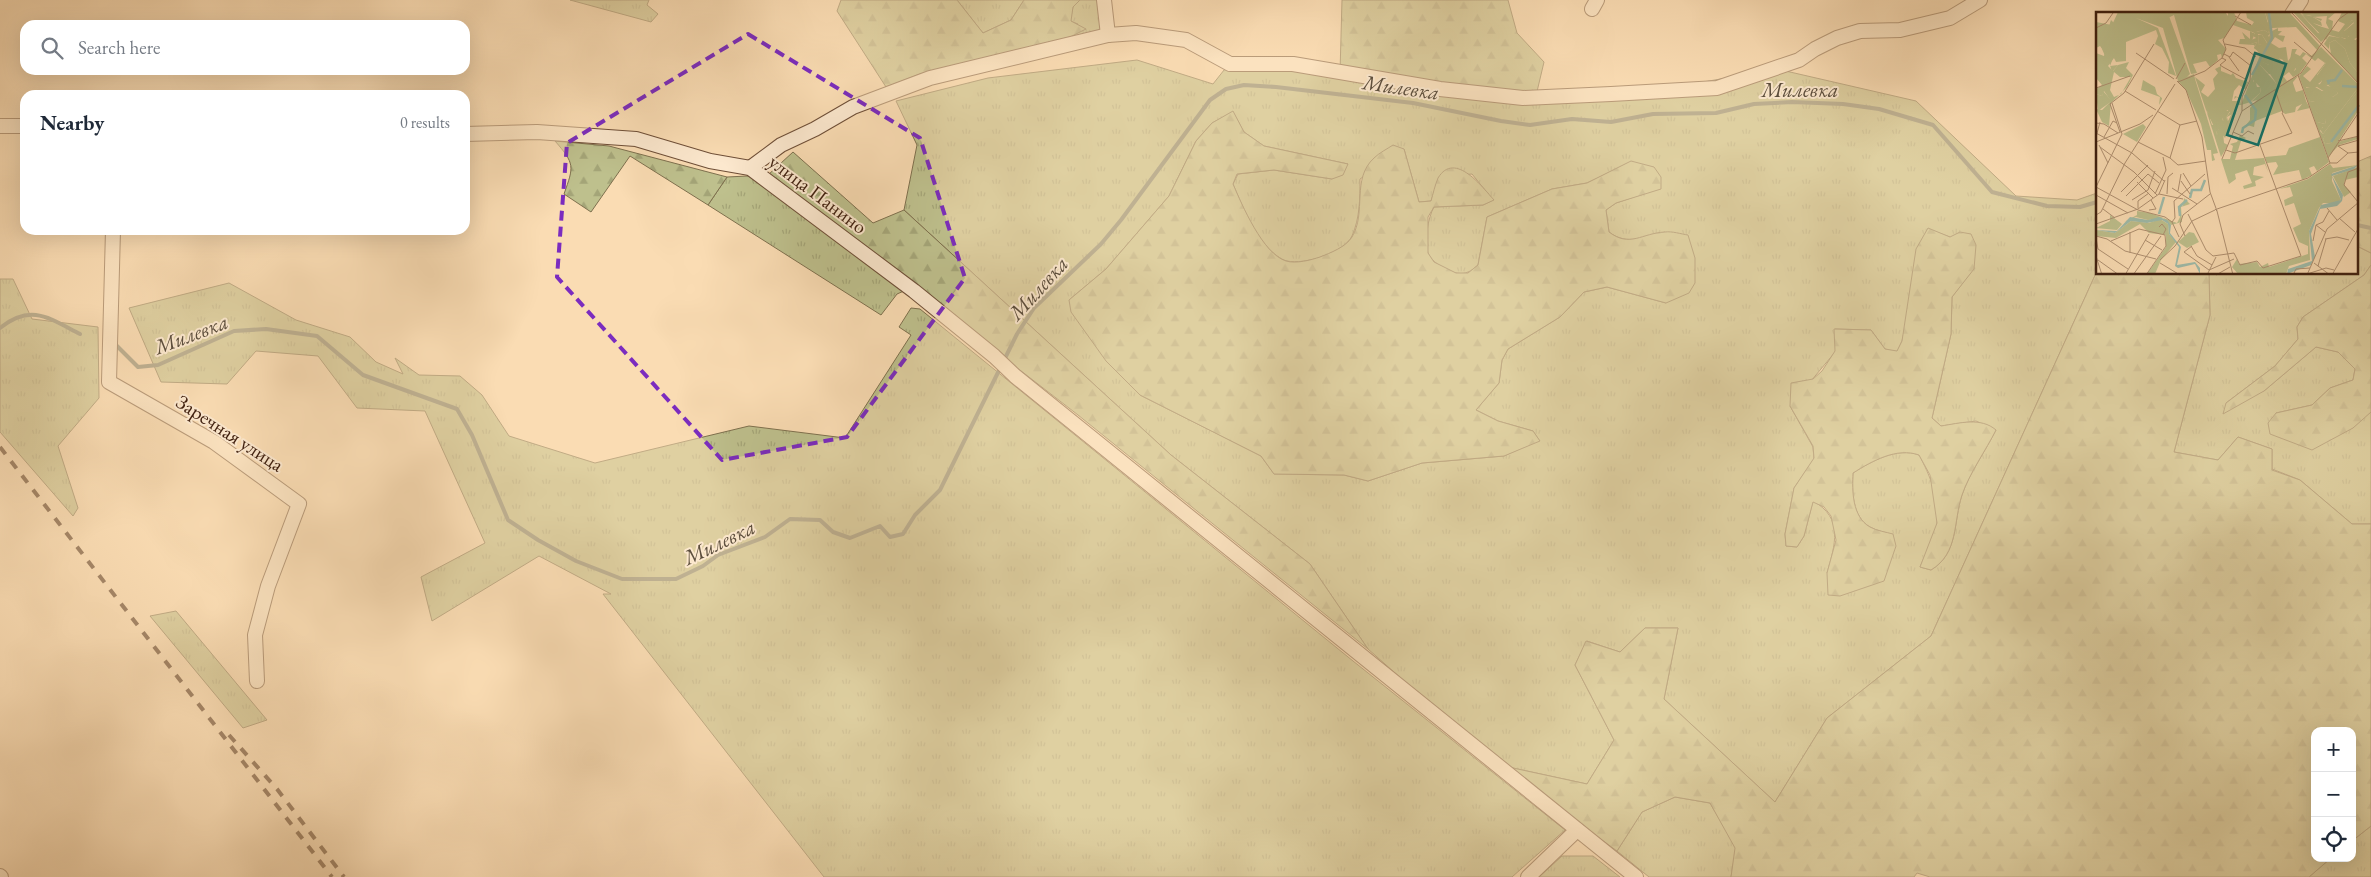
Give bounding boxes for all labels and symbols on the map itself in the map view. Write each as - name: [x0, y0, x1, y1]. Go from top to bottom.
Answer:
- inset map: [2096, 12, 2358, 275]
- water label: Милевка: [1359, 68, 1441, 106]
- water label: Милевка: [1760, 76, 1838, 103]
- street label: улица Панино: [764, 149, 872, 240]
- water label: Милевка: [1001, 250, 1074, 327]
- water label: Милевка: [148, 308, 232, 361]
- street label: Заречная улица: [171, 388, 289, 478]
- water label: Милевка: [677, 513, 759, 572]

